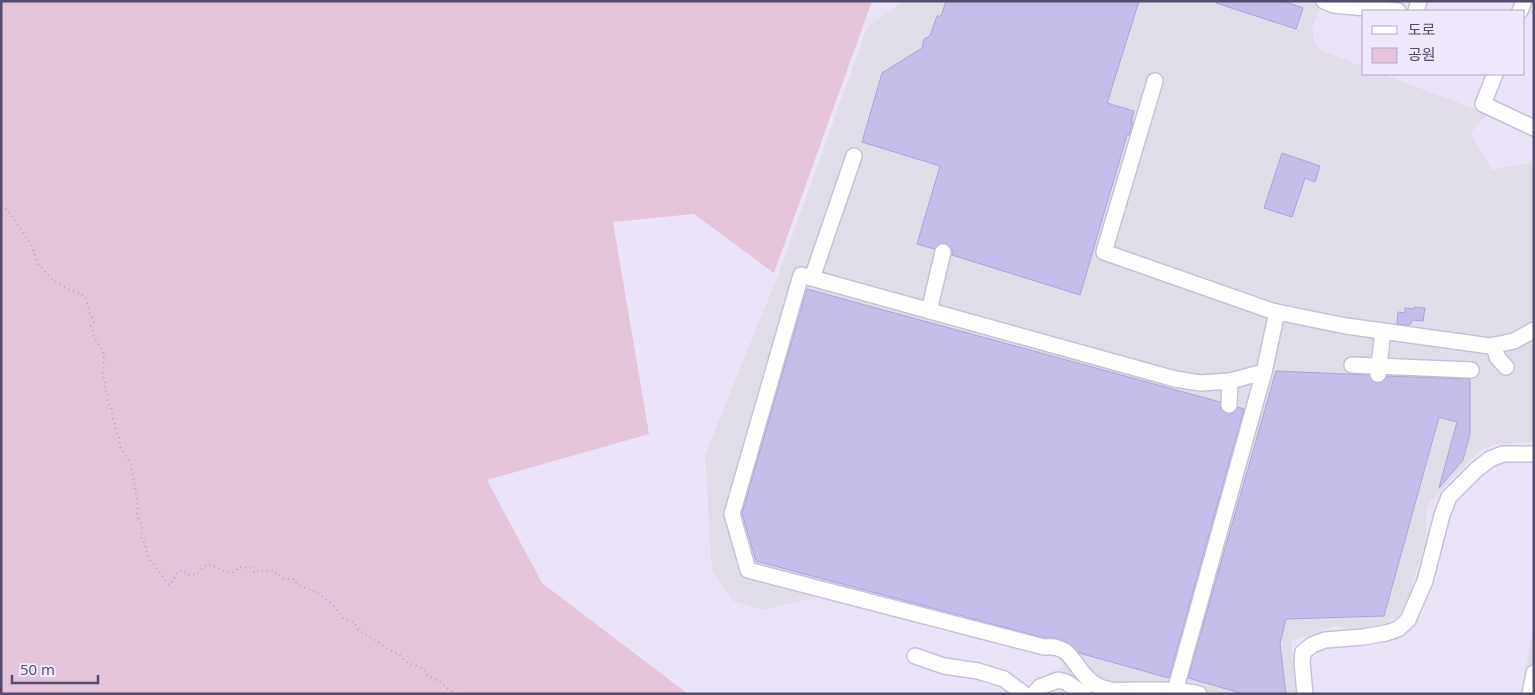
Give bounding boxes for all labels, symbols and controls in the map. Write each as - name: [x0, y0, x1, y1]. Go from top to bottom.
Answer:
- legend: [1362, 10, 1525, 75]
- text: 도로: [1408, 19, 1436, 39]
- text: 공원: [1408, 44, 1436, 64]
- scale bar: [12, 652, 99, 684]
- text: 50 m: [20, 659, 55, 679]

